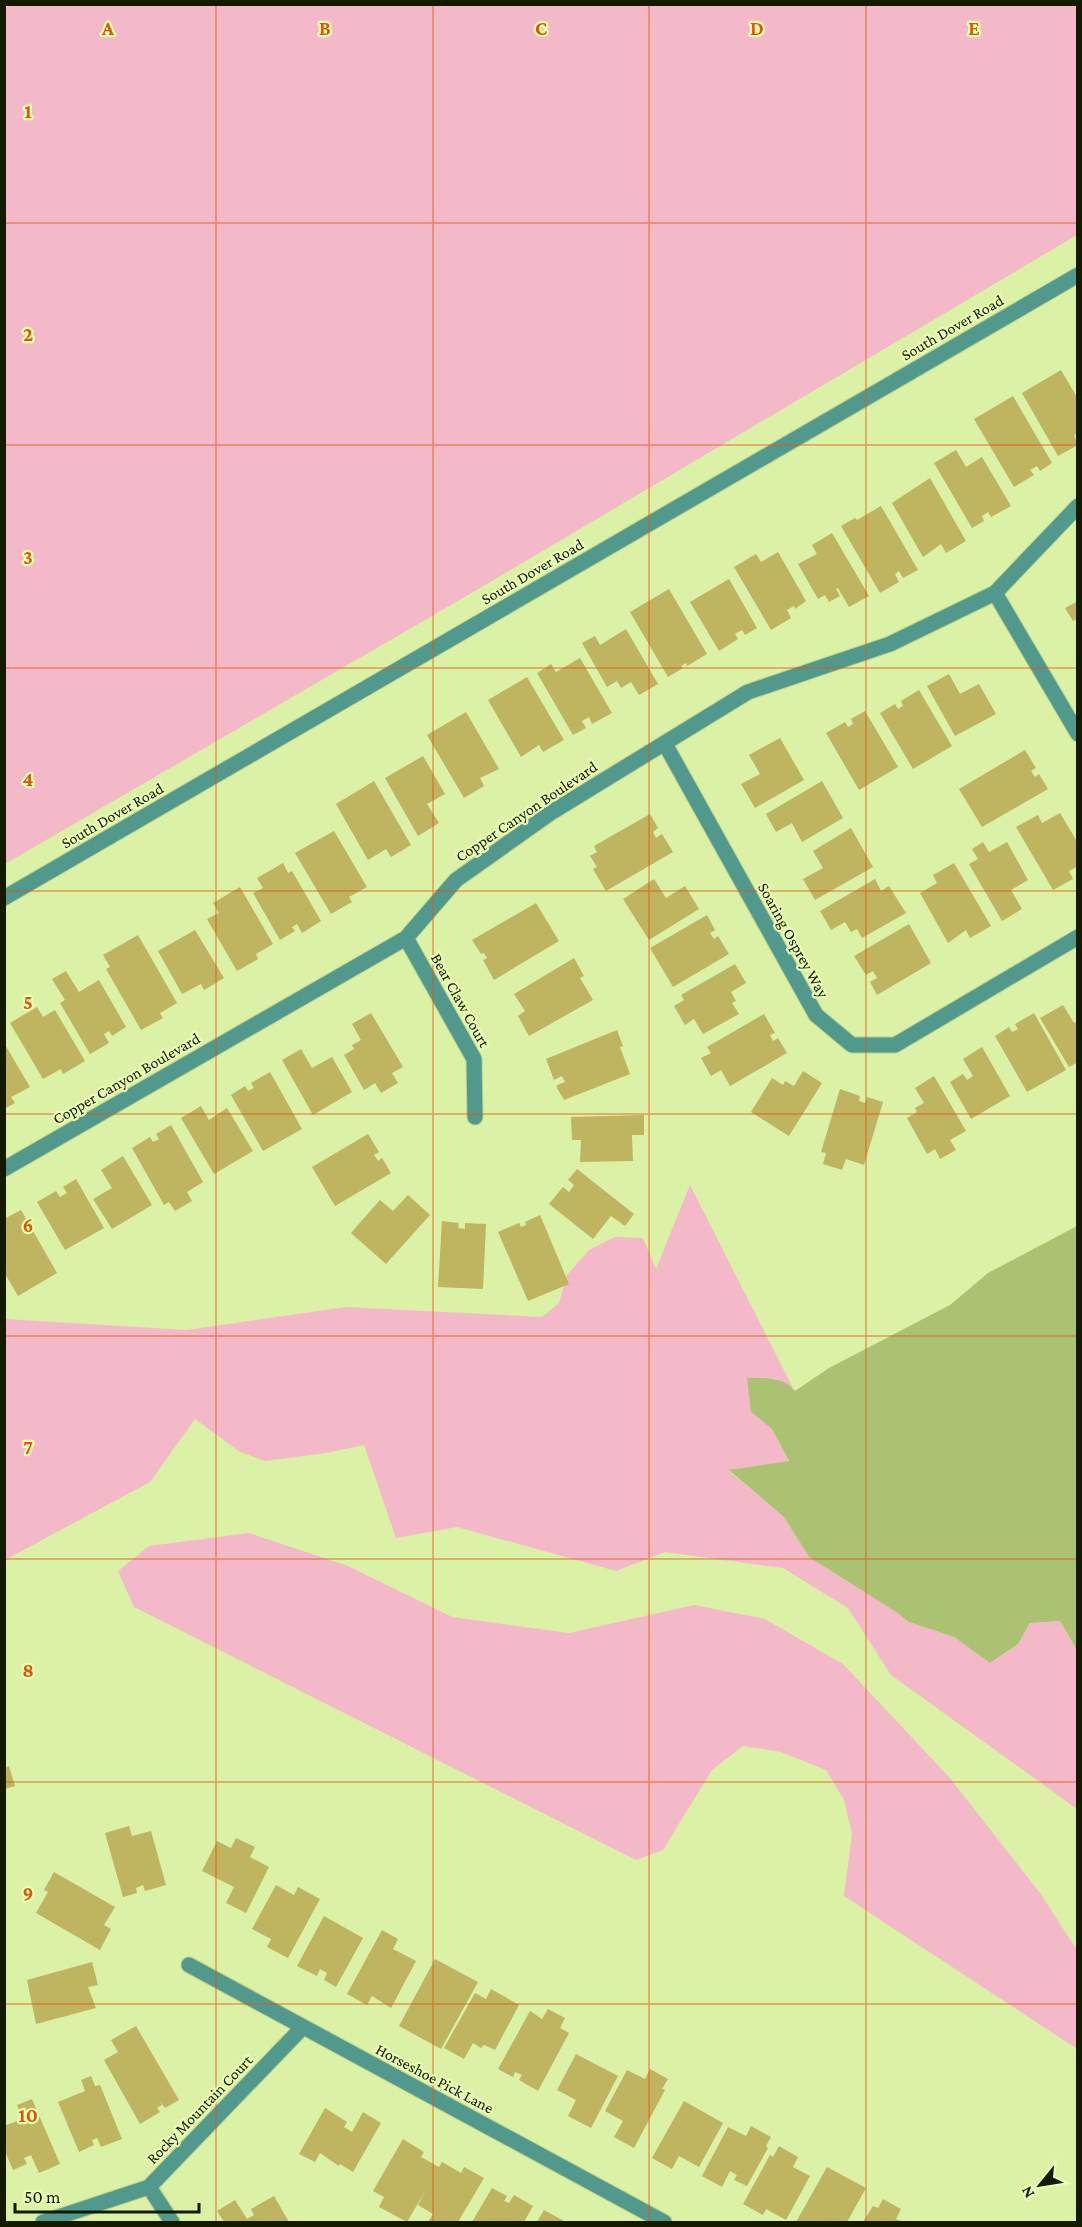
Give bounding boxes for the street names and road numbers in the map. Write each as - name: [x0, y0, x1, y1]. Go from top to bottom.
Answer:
- street label: South Dover Road: [898, 291, 1007, 363]
- street label: South Dover Road: [478, 535, 587, 607]
- street label: Copper Canyon Boulevard: [452, 757, 601, 866]
- street label: South Dover Road: [58, 779, 167, 851]
- street label: Soaring Osprey Way: [754, 880, 833, 1002]
- street label: Bear Claw Court: [428, 950, 494, 1051]
- street label: Copper Canyon Boulevard: [50, 1029, 204, 1128]
- street label: Horseshoe Pick Lane: [373, 2040, 496, 2117]
- street label: Rocky Mountain Court: [143, 2051, 257, 2168]

